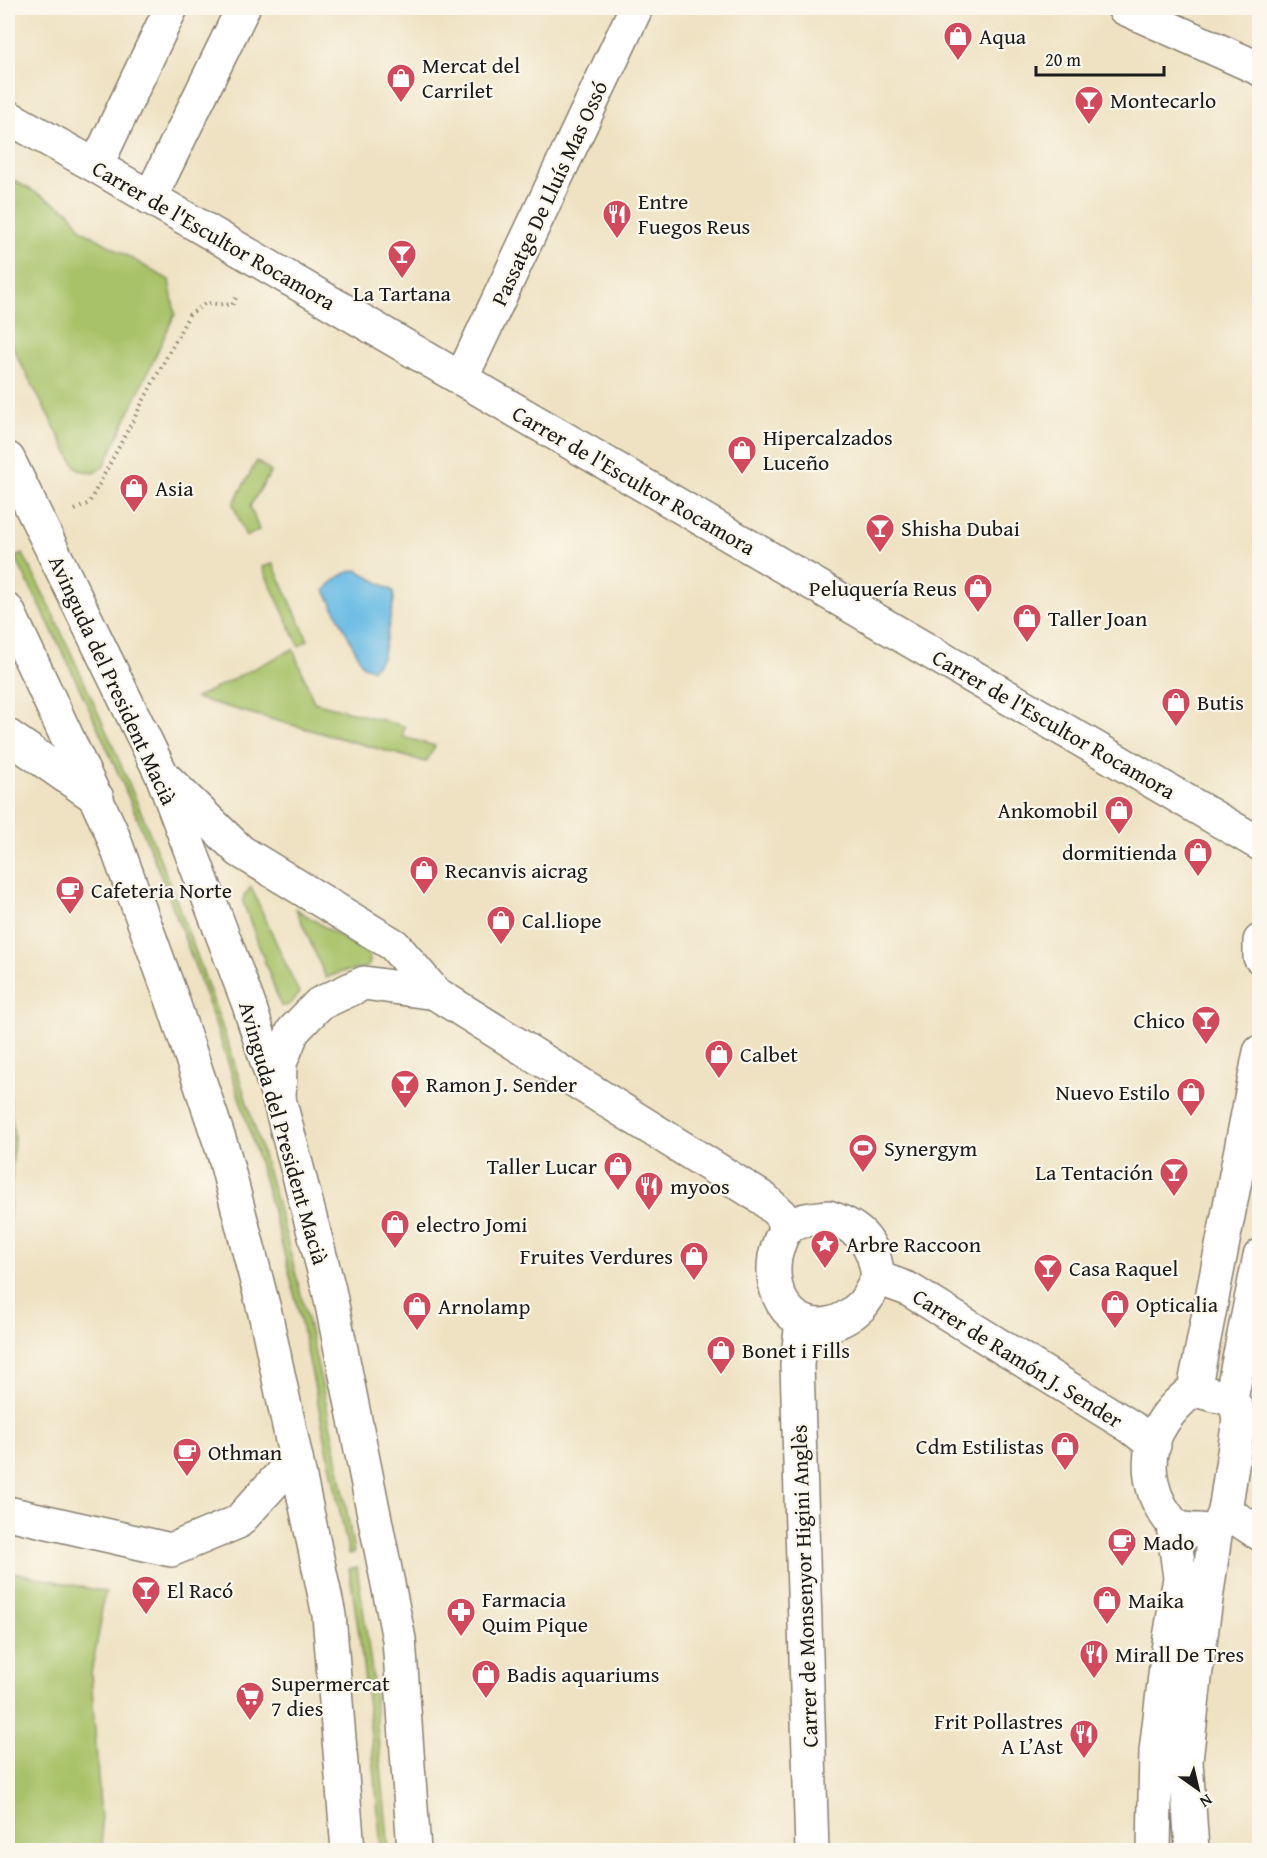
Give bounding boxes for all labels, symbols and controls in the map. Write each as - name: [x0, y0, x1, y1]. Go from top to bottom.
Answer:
- shop icon: Aqua: [942, 20, 974, 62]
- place label: Aqua: [979, 20, 1027, 52]
- scale bar: [1036, 39, 1164, 77]
- text: 20 m: [1045, 46, 1081, 73]
- place label: Mercat del Carrilet: [422, 49, 520, 106]
- shop icon: Mercat del Carrilet: [385, 62, 417, 104]
- street label: Passatge De Lluís Mas Ossó: [483, 75, 615, 311]
- bar icon: Montecarlo: [1073, 84, 1105, 126]
- place label: Montecarlo: [1110, 84, 1216, 116]
- street label: Carrer de l'Escultor Rocamora: [86, 152, 342, 318]
- place label: Entre Fuegos Reus: [638, 185, 750, 242]
- restaurant icon: Entre Fuegos Reus: [601, 198, 633, 240]
- bar icon: La Tartana: [386, 238, 418, 280]
- place label: La Tartana: [353, 277, 452, 309]
- street label: Carrer de l'Escultor Rocamora: [506, 397, 762, 563]
- place label: Hipercalzados Luceño: [763, 421, 893, 478]
- shop icon: Hipercalzados Luceño: [726, 434, 758, 476]
- shop icon: Asia: [118, 472, 150, 514]
- place label: Asia: [155, 472, 194, 504]
- bar icon: Shisha Dubai: [864, 512, 896, 554]
- place label: Shisha Dubai: [901, 512, 1020, 544]
- street label: Avinguda del President Macià: [41, 550, 185, 811]
- place label: Peluquería Reus: [809, 572, 957, 604]
- shop icon: Peluquería Reus: [962, 572, 994, 614]
- shop icon: Taller Joan: [1011, 602, 1043, 644]
- place label: Taller Joan: [1048, 602, 1148, 634]
- street label: Carrer de l'Escultor Rocamora: [926, 641, 1182, 807]
- shop icon: Butis: [1160, 686, 1192, 728]
- place label: Butis: [1197, 686, 1244, 718]
- place label: Ankomobil: [997, 794, 1098, 826]
- shop icon: Ankomobil: [1103, 794, 1135, 836]
- place label: dormitienda: [1062, 836, 1178, 868]
- shop icon: dormitienda: [1182, 836, 1214, 878]
- shop icon: Recanvis aicrag: [408, 854, 440, 896]
- place label: Recanvis aicrag: [445, 854, 588, 886]
- cafe icon: Cafeteria Norte: [54, 874, 86, 916]
- place label: Cafeteria Norte: [91, 874, 232, 906]
- shop icon: Cal.liope: [485, 904, 517, 946]
- place label: Cal.liope: [522, 904, 602, 936]
- street label: Avinguda del President Macià: [231, 998, 337, 1269]
- place label: Chico: [1134, 1004, 1185, 1036]
- bar icon: Chico: [1190, 1004, 1222, 1046]
- shop icon: Calbet: [703, 1038, 735, 1080]
- place label: Calbet: [740, 1038, 798, 1070]
- bar icon: Ramon J. Sender: [389, 1068, 421, 1110]
- place label: Ramon J. Sender: [426, 1068, 577, 1100]
- place label: Nuevo Estilo: [1056, 1076, 1170, 1108]
- shop icon: Nuevo Estilo: [1175, 1076, 1207, 1118]
- sports icon: Synergym: [847, 1132, 879, 1174]
- place label: Synergym: [884, 1132, 977, 1164]
- place label: Taller Lucar: [487, 1150, 597, 1182]
- shop icon: Taller Lucar: [602, 1150, 634, 1192]
- place label: La Tentación: [1035, 1156, 1154, 1188]
- bar icon: La Tentación: [1158, 1156, 1190, 1198]
- restaurant icon: myoos: [633, 1170, 665, 1212]
- place label: myoos: [670, 1170, 730, 1202]
- shop icon: electro Jomi: [379, 1208, 411, 1250]
- place label: electro Jomi: [416, 1208, 527, 1240]
- place icon: Arbre Raccoon: [809, 1228, 841, 1270]
- place label: Arbre Raccoon: [846, 1228, 982, 1260]
- place label: Fruites Verdures: [520, 1240, 673, 1272]
- shop icon: Fruites Verdures: [678, 1240, 710, 1282]
- bar icon: Casa Raquel: [1032, 1252, 1064, 1294]
- place label: Casa Raquel: [1069, 1252, 1178, 1284]
- street label: Carrer de Ramón J. Sender: [907, 1280, 1129, 1436]
- shop icon: Opticalia: [1099, 1288, 1131, 1330]
- place label: Opticalia: [1136, 1288, 1219, 1320]
- shop icon: Arnolamp: [401, 1290, 433, 1332]
- place label: Arnolamp: [438, 1290, 531, 1322]
- shop icon: Bonet i Fills: [705, 1334, 737, 1376]
- place label: Bonet i Fills: [742, 1334, 850, 1366]
- street label: Carrer de Monsenyor Higini Anglès: [782, 1424, 826, 1748]
- place label: Cdm Estilistas: [916, 1430, 1044, 1462]
- shop icon: Cdm Estilistas: [1049, 1430, 1081, 1472]
- cafe icon: Othman: [171, 1436, 203, 1478]
- place label: Othman: [208, 1436, 283, 1468]
- cafe icon: Mado: [1106, 1526, 1138, 1568]
- place label: Mado: [1143, 1526, 1194, 1558]
- bar icon: El Racó: [130, 1574, 162, 1616]
- place label: El Racó: [167, 1574, 233, 1606]
- place label: Farmacia Quim Pique: [482, 1583, 588, 1640]
- shop icon: Maika: [1091, 1584, 1123, 1626]
- place label: Maika: [1128, 1584, 1185, 1616]
- pharmacy icon: Farmacia Quim Pique: [445, 1596, 477, 1638]
- restaurant icon: Mirall De Tres: [1078, 1638, 1110, 1680]
- place label: Mirall De Tres: [1115, 1638, 1244, 1670]
- shop icon: Badis aquariums: [470, 1658, 502, 1700]
- place label: Badis aquariums: [507, 1658, 660, 1690]
- place label: Supermercat 7 dies: [271, 1667, 390, 1724]
- supermarket icon: Supermercat 7 dies: [234, 1680, 266, 1722]
- place label: Frit Pollastres A L’Ast: [934, 1705, 1063, 1762]
- restaurant icon: Frit Pollastres A L’Ast: [1068, 1718, 1100, 1760]
- north arrow: [1168, 1759, 1228, 1819]
- text: N: [1195, 1788, 1218, 1815]

